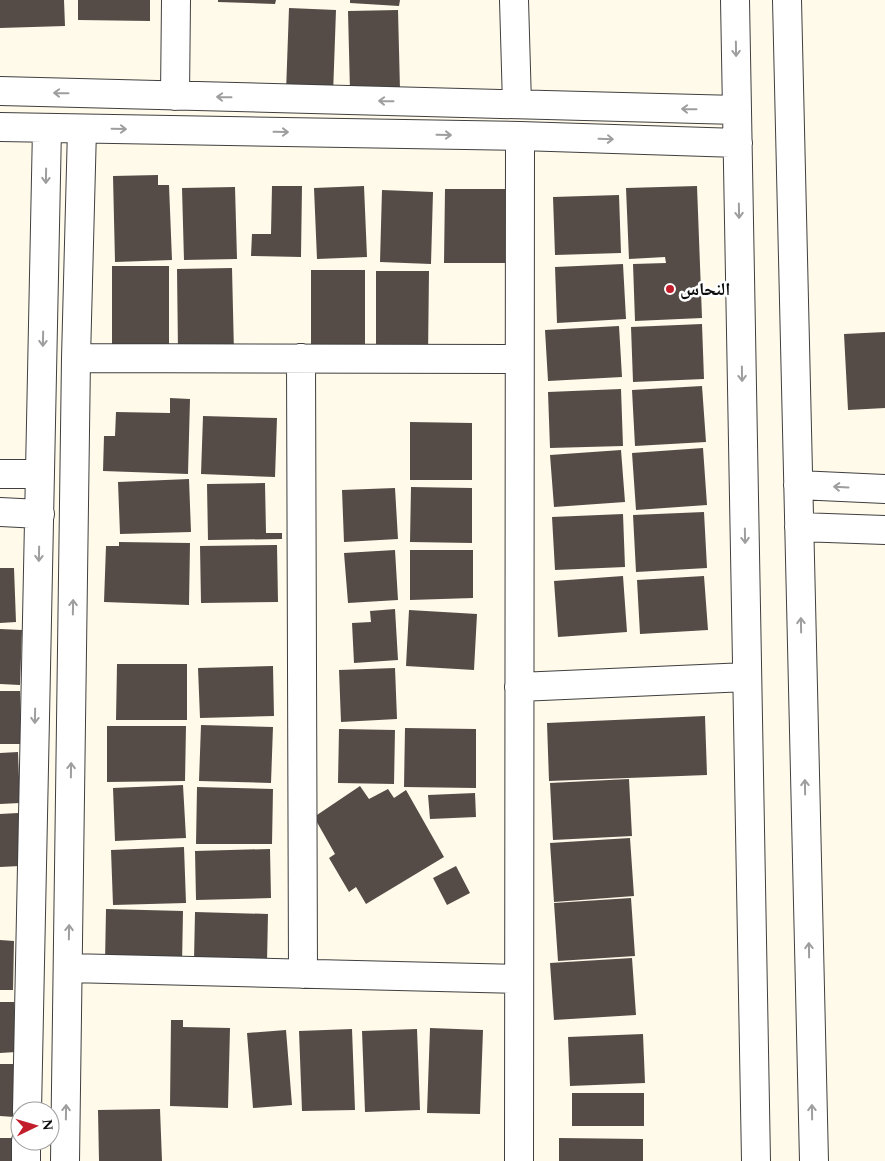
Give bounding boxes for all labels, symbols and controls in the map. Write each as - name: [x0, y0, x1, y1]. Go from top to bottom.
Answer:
- one-way arrow: [731, 40, 741, 56]
- one-way arrow: [53, 88, 70, 98]
- one-way arrow: [216, 92, 232, 102]
- one-way arrow: [378, 96, 394, 106]
- one-way arrow: [681, 104, 697, 114]
- one-way arrow: [110, 124, 126, 134]
- one-way arrow: [272, 127, 289, 137]
- one-way arrow: [435, 130, 451, 139]
- one-way arrow: [598, 134, 614, 143]
- one-way arrow: [41, 168, 51, 184]
- one-way arrow: [734, 202, 744, 219]
- place label: النحاس: [680, 276, 730, 303]
- marker: النحاس: [664, 283, 676, 295]
- one-way arrow: [38, 331, 47, 347]
- one-way arrow: [737, 365, 747, 381]
- one-way arrow: [834, 482, 850, 491]
- one-way arrow: [740, 528, 750, 544]
- one-way arrow: [34, 545, 44, 561]
- one-way arrow: [68, 600, 78, 616]
- one-way arrow: [796, 617, 806, 634]
- one-way arrow: [31, 708, 40, 724]
- one-way arrow: [66, 762, 76, 778]
- one-way arrow: [800, 780, 810, 796]
- one-way arrow: [64, 925, 73, 941]
- one-way arrow: [804, 942, 813, 958]
- north arrow: [10, 1101, 60, 1151]
- one-way arrow: [61, 1105, 71, 1121]
- one-way arrow: [808, 1105, 817, 1121]
- text: N: [36, 1118, 58, 1132]

